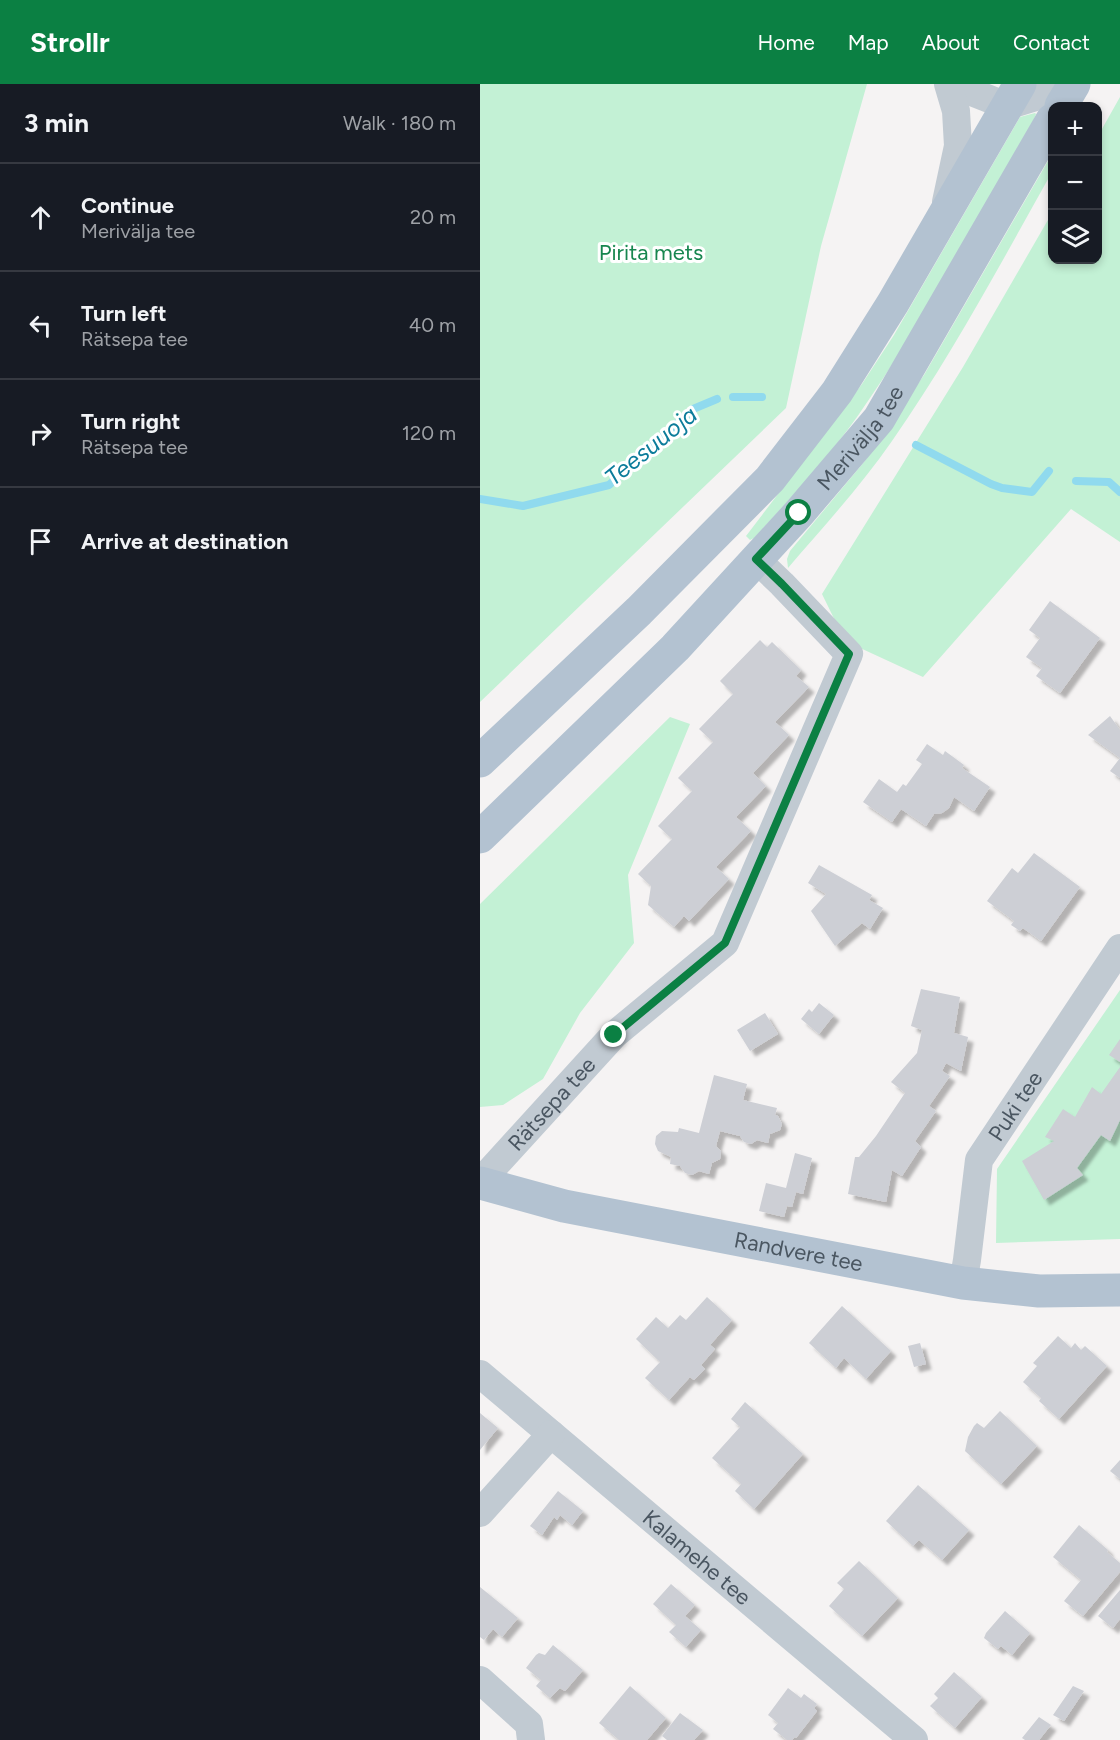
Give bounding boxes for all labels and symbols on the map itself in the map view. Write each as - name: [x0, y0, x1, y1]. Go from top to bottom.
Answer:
- park label: Pirita mets: [599, 239, 703, 266]
- street label: Merivälja tee: [811, 381, 909, 496]
- water label: Teesuuoja: [599, 400, 703, 492]
- route start: [785, 499, 811, 525]
- route end: [600, 1021, 626, 1047]
- street label: Rätsepa tee: [502, 1051, 601, 1157]
- street label: Puki tee: [982, 1066, 1048, 1146]
- street label: Randvere tee: [732, 1226, 865, 1277]
- street label: Kalamehe tee: [637, 1504, 756, 1611]

